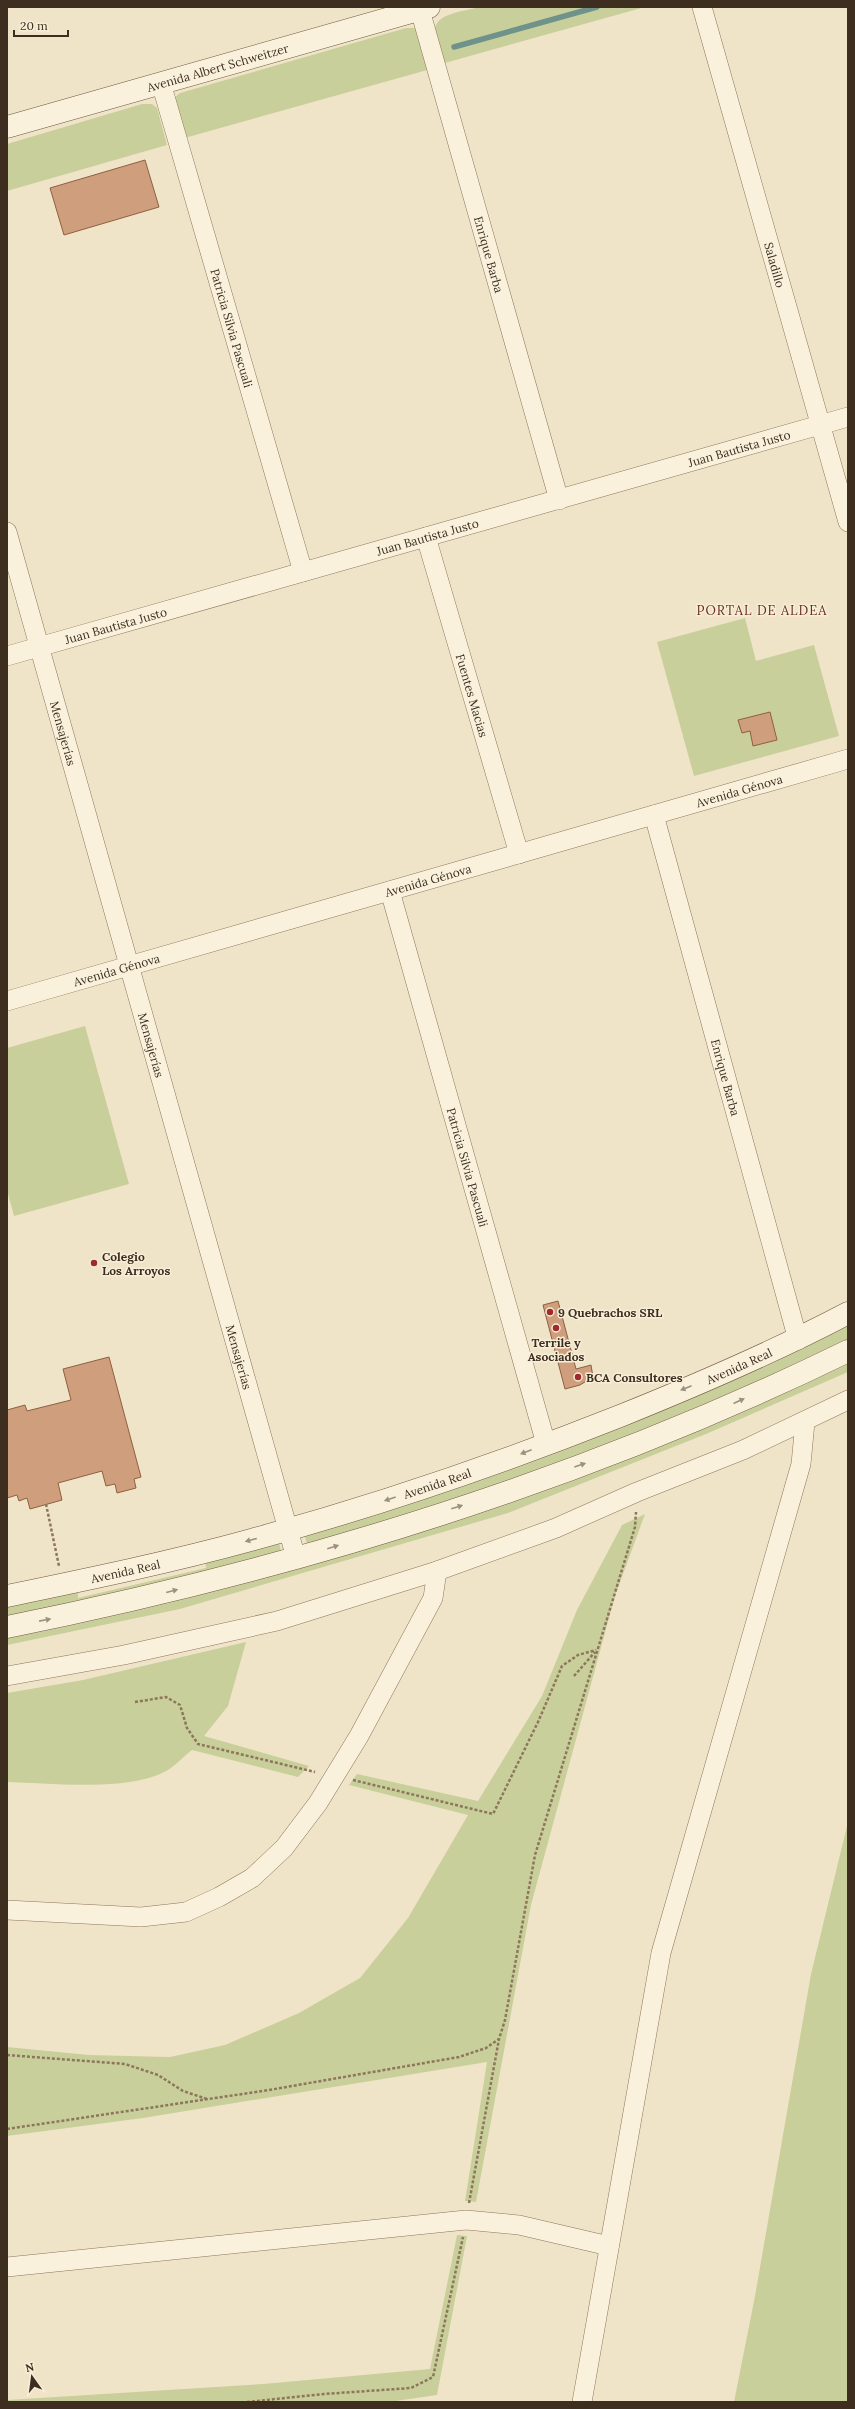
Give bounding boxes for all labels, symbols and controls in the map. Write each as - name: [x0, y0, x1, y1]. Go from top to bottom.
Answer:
- scale bar: [14, 12, 68, 38]
- text: 20 m: [20, 18, 48, 33]
- street label: Avenida Albert Schweitzer: [144, 40, 291, 95]
- street label: Enrique Barba: [471, 214, 507, 294]
- street label: Saladillo: [762, 240, 789, 289]
- street label: Patricia Silvia Pascuali: [208, 267, 256, 389]
- street label: Juan Bautista Justo: [685, 426, 792, 470]
- street label: Juan Bautista Justo: [374, 515, 480, 558]
- district label: PORTAL DE ALDEA: [697, 602, 827, 619]
- street label: Juan Bautista Justo: [62, 603, 169, 647]
- street label: Fuentes Macias: [453, 652, 492, 739]
- street label: Mensajerías: [47, 699, 80, 768]
- street label: Avenida Génova: [693, 771, 784, 810]
- street label: Avenida Génova: [382, 860, 473, 900]
- street label: Avenida Génova: [71, 950, 161, 989]
- street label: Mensajerías: [135, 1011, 168, 1080]
- street label: Enrique Barba: [708, 1037, 744, 1117]
- street label: Patricia Silvia Pascuali: [444, 1106, 492, 1229]
- place label: Colegio Los Arroyos: [102, 1249, 170, 1278]
- marker: Colegio Los Arroyos: [89, 1258, 99, 1268]
- place label: 9 Quebrachos SRL: [558, 1305, 663, 1320]
- marker: 9 Quebrachos SRL: [545, 1307, 555, 1317]
- street label: Mensajerías: [223, 1323, 256, 1391]
- marker: Terrile y Asociados: [551, 1323, 561, 1333]
- place label: Terrile y Asociados: [528, 1335, 585, 1364]
- street label: Avenida Real: [703, 1344, 774, 1387]
- place label: BCA Consultores: [586, 1370, 683, 1385]
- marker: BCA Consultores: [573, 1372, 583, 1382]
- one-way arrow: [679, 1386, 691, 1392]
- one-way arrow: [734, 1398, 745, 1404]
- one-way arrow: [519, 1449, 531, 1455]
- one-way arrow: [574, 1462, 586, 1468]
- street label: Avenida Real: [400, 1465, 473, 1502]
- one-way arrow: [383, 1496, 395, 1502]
- one-way arrow: [451, 1504, 463, 1510]
- one-way arrow: [245, 1537, 257, 1543]
- one-way arrow: [327, 1543, 339, 1549]
- street label: Avenida Real: [88, 1556, 161, 1586]
- one-way arrow: [166, 1588, 178, 1594]
- one-way arrow: [39, 1616, 51, 1622]
- north arrow: [12, 2357, 52, 2397]
- text: N: [24, 2359, 36, 2375]

